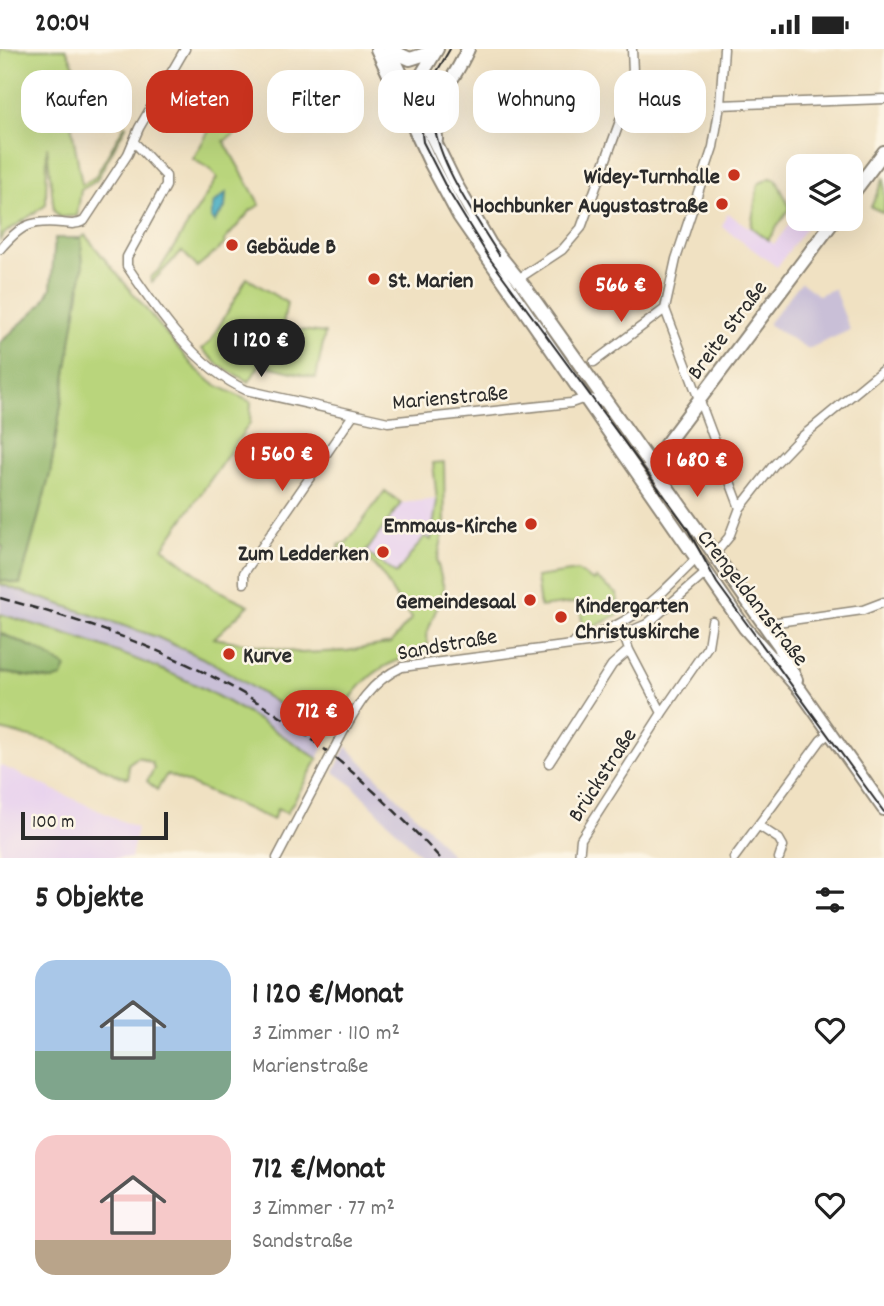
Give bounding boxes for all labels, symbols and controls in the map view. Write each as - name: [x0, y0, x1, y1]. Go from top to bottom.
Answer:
- text: 20:04: [35, 6, 90, 43]
- chip: Kaufen: [21, 70, 132, 133]
- chip: Mieten: [146, 70, 253, 133]
- chip: Filter: [267, 70, 364, 133]
- chip: Neu: [378, 70, 459, 133]
- chip: Wohnung: [473, 70, 600, 133]
- chip: Haus: [614, 70, 706, 133]
- map controls: [786, 154, 863, 231]
- button: layers: [786, 154, 863, 231]
- place label: Widey-Turnhalle: [584, 162, 720, 195]
- marker: Widey-Turnhalle: [726, 167, 742, 183]
- place label: Hochbunker Augustastraße: [472, 191, 708, 224]
- marker: Hochbunker Augustastraße: [714, 196, 730, 212]
- place label: Gebäude B: [246, 232, 336, 265]
- marker: Gebäude B: [224, 237, 240, 253]
- pin: 566 €: [572, 265, 670, 324]
- place label: St. Marien: [388, 266, 474, 299]
- text: 566 €: [595, 270, 647, 303]
- marker: St. Marien: [366, 271, 382, 287]
- street label: Breite Straße: [681, 275, 777, 388]
- pin: 1 120 €: [196, 319, 326, 379]
- text: 1 120 €: [233, 325, 289, 358]
- street label: Marienstraße: [391, 378, 510, 421]
- pin: 1 560 €: [217, 433, 347, 493]
- text: 1 560 €: [251, 439, 313, 472]
- pin: 1 680 €: [632, 440, 762, 499]
- text: 1 680 €: [666, 445, 728, 478]
- place label: Emmaus-Kirche: [383, 511, 517, 544]
- marker: Emmaus-Kirche: [523, 516, 539, 532]
- street label: Crengeldanzstraße: [687, 524, 815, 675]
- place label: Zum Ledderken: [238, 539, 369, 572]
- marker: Zum Ledderken: [375, 544, 391, 560]
- place label: Gemeindesaal: [396, 587, 517, 620]
- place label: Kindergarten Christuskirche: [575, 591, 699, 650]
- marker: Gemeindesaal: [522, 592, 538, 608]
- marker: Kindergarten Christuskirche: [553, 609, 569, 625]
- street label: Sandstraße: [395, 621, 500, 671]
- place label: Kurve: [243, 641, 292, 674]
- marker: Kurve: [221, 646, 237, 662]
- pin: 712 €: [268, 691, 366, 750]
- text: 712 €: [296, 696, 338, 729]
- street label: Brückstraße: [561, 722, 647, 830]
- scale bar: [21, 809, 168, 841]
- text: 100 m: [32, 810, 74, 837]
- text: 5 Objekte: [35, 879, 144, 922]
- icon: filters: [811, 881, 849, 919]
- text: 1 120 €/Monat: [252, 975, 404, 1018]
- icon: home: [91, 988, 175, 1072]
- icon: heart: [811, 1011, 849, 1049]
- text: 3 Zimmer · 110 m²: [252, 1018, 400, 1051]
- text: Marienstraße: [252, 1051, 368, 1084]
- text: 712 €/Monat: [252, 1150, 385, 1193]
- icon: home: [91, 1163, 175, 1247]
- icon: heart: [811, 1186, 849, 1224]
- text: 3 Zimmer · 77 m²: [252, 1193, 395, 1226]
- text: Sandstraße: [252, 1226, 353, 1259]

